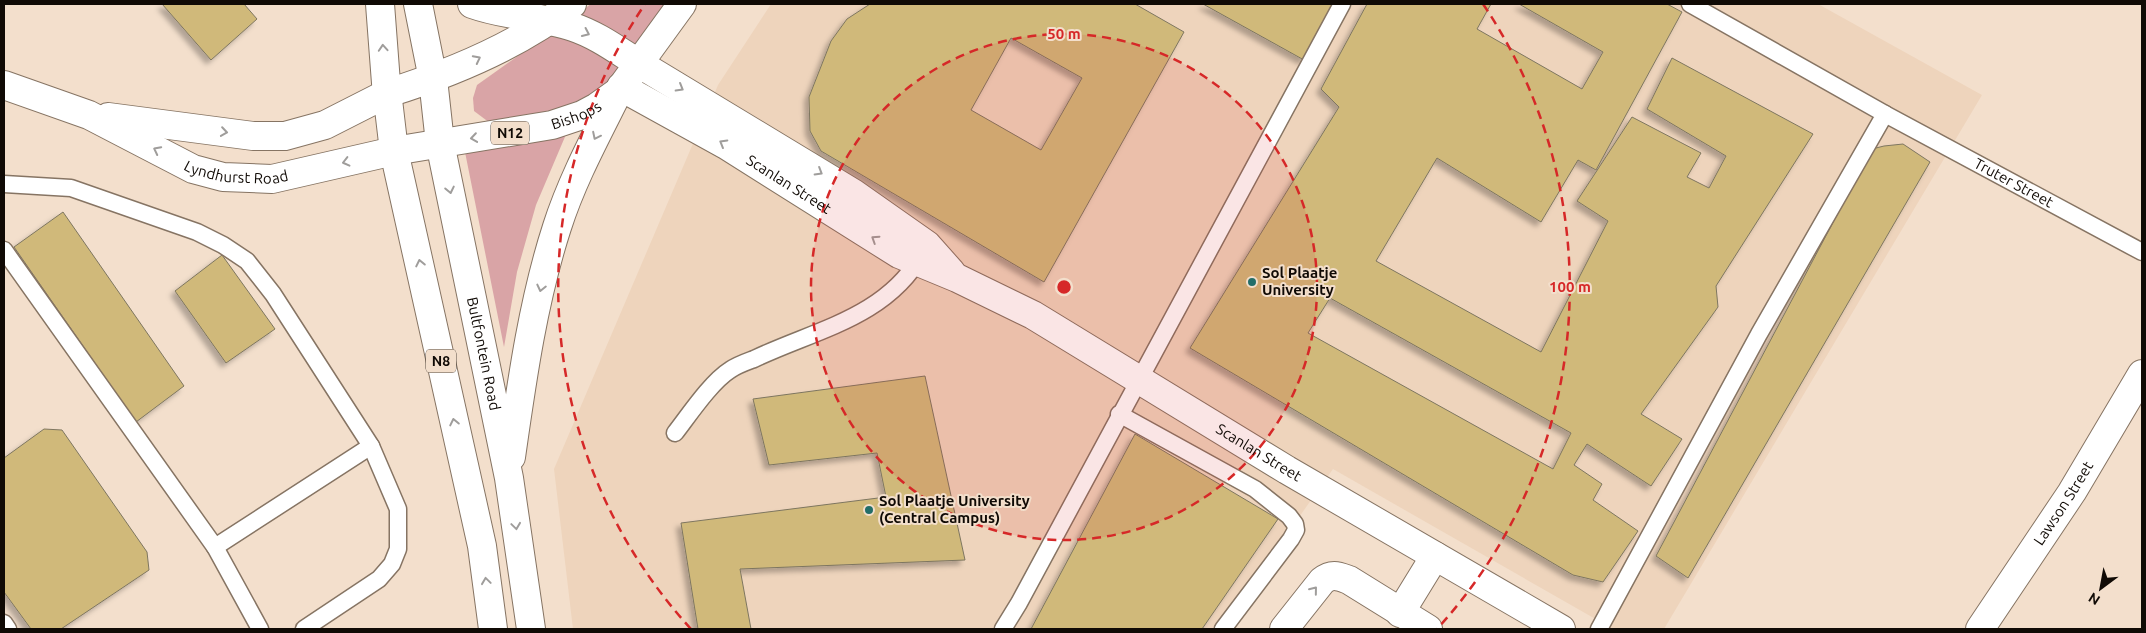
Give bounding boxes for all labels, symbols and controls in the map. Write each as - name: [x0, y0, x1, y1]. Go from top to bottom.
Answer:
- text: 50 m: [1047, 25, 1081, 42]
- one-way arrow: [581, 27, 590, 37]
- one-way arrow: [378, 44, 389, 52]
- one-way arrow: [472, 55, 481, 65]
- one-way arrow: [674, 82, 683, 92]
- street label: Bishops: [549, 98, 604, 133]
- road number: N12: [491, 122, 529, 144]
- one-way arrow: [220, 126, 228, 137]
- one-way arrow: [593, 130, 603, 139]
- one-way arrow: [469, 132, 477, 143]
- one-way arrow: [719, 139, 728, 149]
- one-way arrow: [153, 146, 162, 156]
- street label: Scanlan Street: [743, 151, 834, 217]
- street label: Truter Street: [1971, 154, 2056, 211]
- one-way arrow: [342, 156, 351, 167]
- street label: Lyndhurst Road: [181, 157, 290, 187]
- one-way arrow: [813, 166, 822, 176]
- one-way arrow: [444, 186, 455, 195]
- one-way arrow: [871, 235, 880, 245]
- one-way arrow: [415, 258, 426, 267]
- place label: Sol Plaatje University: [1262, 264, 1337, 298]
- marker: Sol Plaatje University: [1246, 276, 1258, 288]
- centre of rings: [1055, 278, 1073, 296]
- text: 100 m: [1549, 278, 1591, 295]
- one-way arrow: [536, 283, 547, 292]
- street label: Bultfontein Road: [464, 295, 504, 412]
- road number: N8: [426, 350, 456, 372]
- one-way arrow: [450, 417, 460, 426]
- street label: Scanlan Street: [1213, 420, 1305, 485]
- street label: Lawson Street: [2030, 458, 2096, 548]
- place label: Sol Plaatje University (Central Campus): [879, 492, 1030, 526]
- marker: Sol Plaatje University (Central Campus): [863, 504, 875, 516]
- one-way arrow: [510, 523, 521, 531]
- north arrow: [2076, 563, 2126, 613]
- one-way arrow: [481, 577, 492, 585]
- one-way arrow: [1308, 587, 1317, 596]
- text: N: [2085, 589, 2103, 609]

